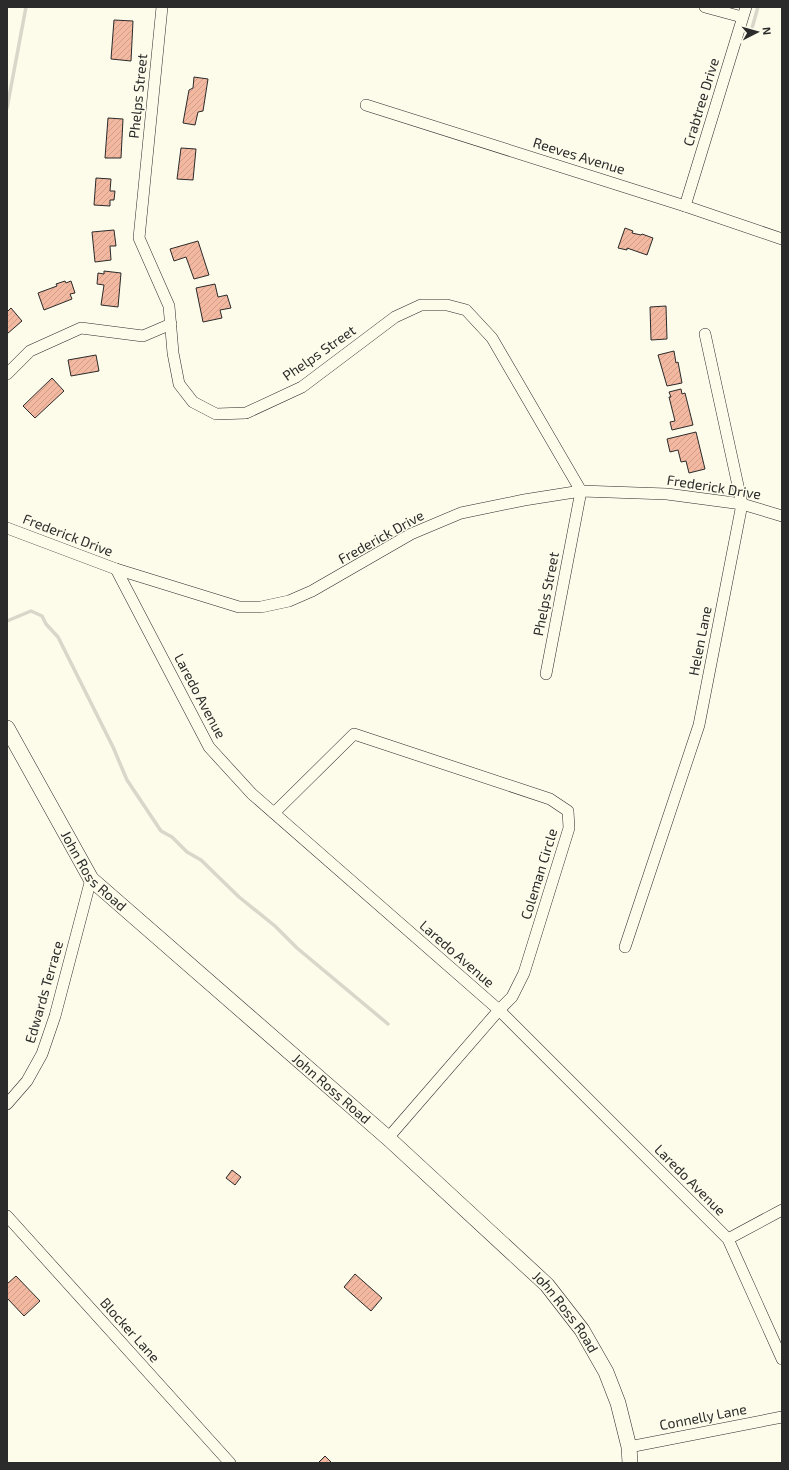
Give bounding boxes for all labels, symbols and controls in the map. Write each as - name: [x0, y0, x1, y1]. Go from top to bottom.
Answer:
- north arrow: [737, 12, 777, 52]
- text: N: [761, 26, 774, 36]
- street label: Phelps Street: [125, 53, 150, 139]
- street label: Crabtree Drive: [679, 56, 722, 148]
- street label: Reeves Avenue: [531, 133, 627, 178]
- street label: Phelps Street: [279, 321, 359, 384]
- street label: Frederick Drive: [666, 471, 762, 502]
- street label: Frederick Drive: [335, 506, 426, 567]
- street label: Frederick Drive: [21, 510, 116, 560]
- street label: Phelps Street: [529, 550, 562, 637]
- street label: Helen Lane: [684, 605, 715, 677]
- street label: Laredo Avenue: [171, 650, 230, 741]
- street label: Coleman Circle: [517, 826, 560, 921]
- street label: John Ross Road: [58, 827, 130, 914]
- street label: Laredo Avenue: [416, 917, 498, 991]
- street label: Edwards Terrace: [21, 939, 66, 1045]
- street label: John Ross Road: [289, 1050, 375, 1127]
- street label: Laredo Avenue: [651, 1141, 729, 1219]
- street label: John Ross Road: [529, 1267, 602, 1355]
- street label: Blocker Lane: [97, 1294, 164, 1365]
- street label: Connelly Lane: [658, 1400, 748, 1433]

